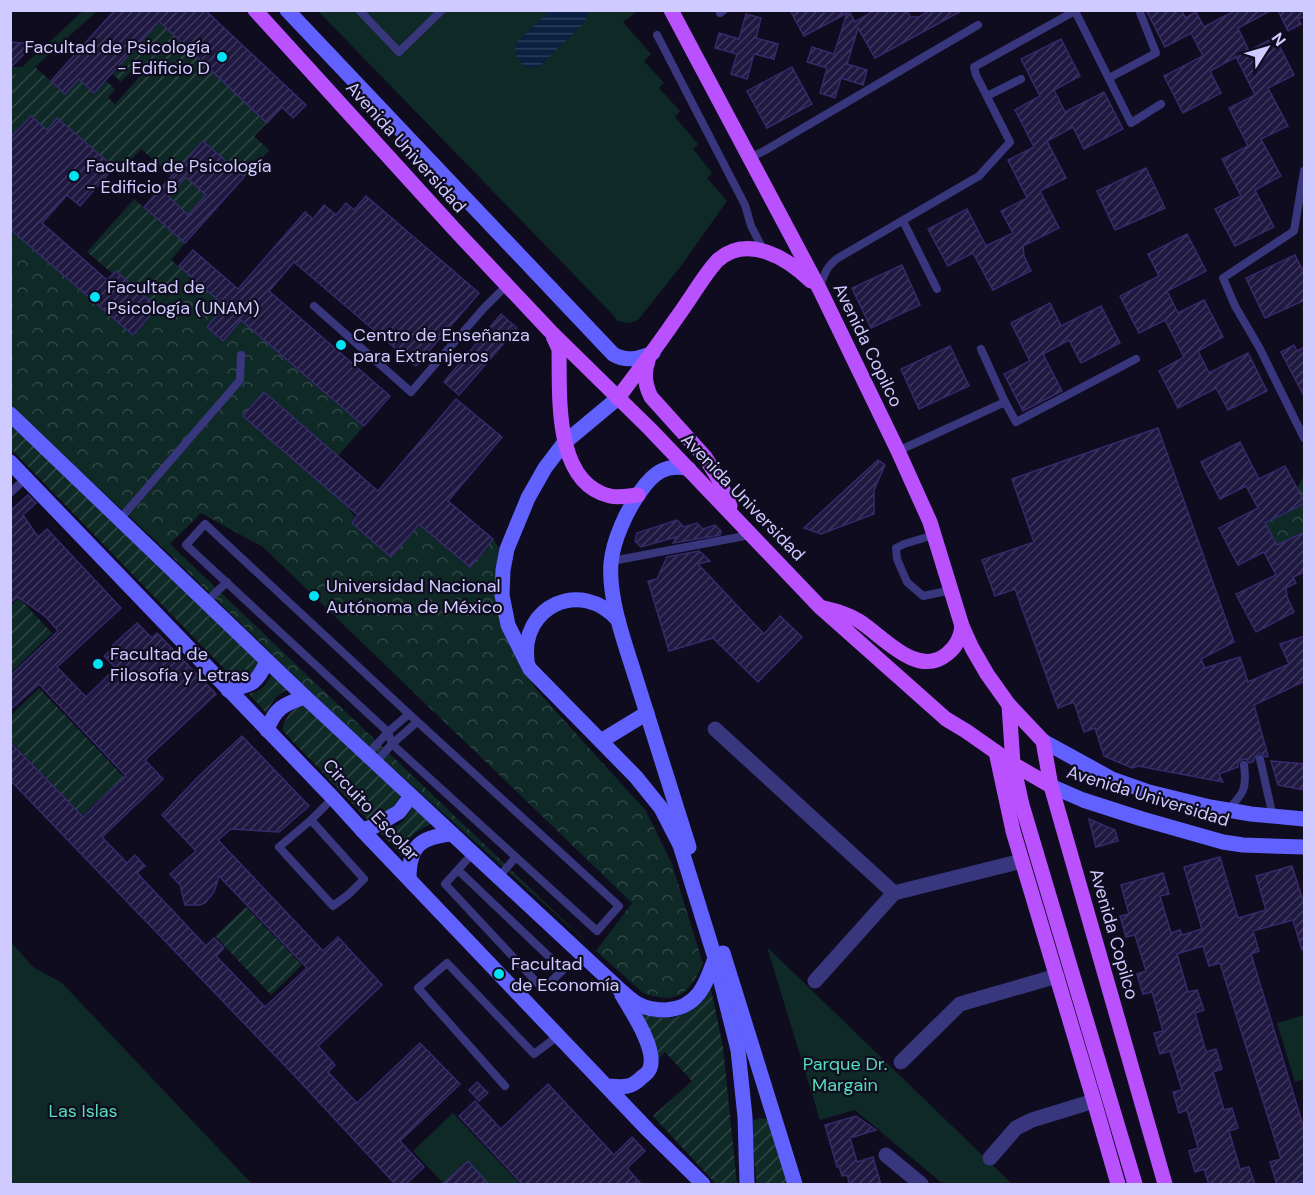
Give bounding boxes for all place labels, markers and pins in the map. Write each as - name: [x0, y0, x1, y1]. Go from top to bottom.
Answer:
- place label: Facultad de Psicología - Edificio D: [24, 35, 210, 80]
- marker: Facultad de Psicología - Edificio D: [215, 50, 229, 64]
- place label: Facultad de Psicología - Edificio B: [86, 154, 272, 199]
- marker: Facultad de Psicología - Edificio B: [67, 169, 81, 183]
- place label: Facultad de Psicología (UNAM): [107, 275, 259, 320]
- marker: Facultad de Psicología (UNAM): [88, 290, 102, 304]
- place label: Centro de Enseñanza para Extranjeros: [353, 323, 530, 368]
- marker: Centro de Enseñanza para Extranjeros: [334, 338, 348, 352]
- place label: Universidad Nacional Autónoma de México: [326, 574, 503, 619]
- marker: Universidad Nacional Autónoma de México: [307, 589, 321, 603]
- place label: Facultad de Filosofía y Letras: [110, 642, 249, 687]
- marker: Facultad de Filosofía y Letras: [91, 657, 105, 671]
- place label: Facultad de Economía: [511, 952, 619, 997]
- marker: Facultad de Economía: [492, 967, 506, 981]

